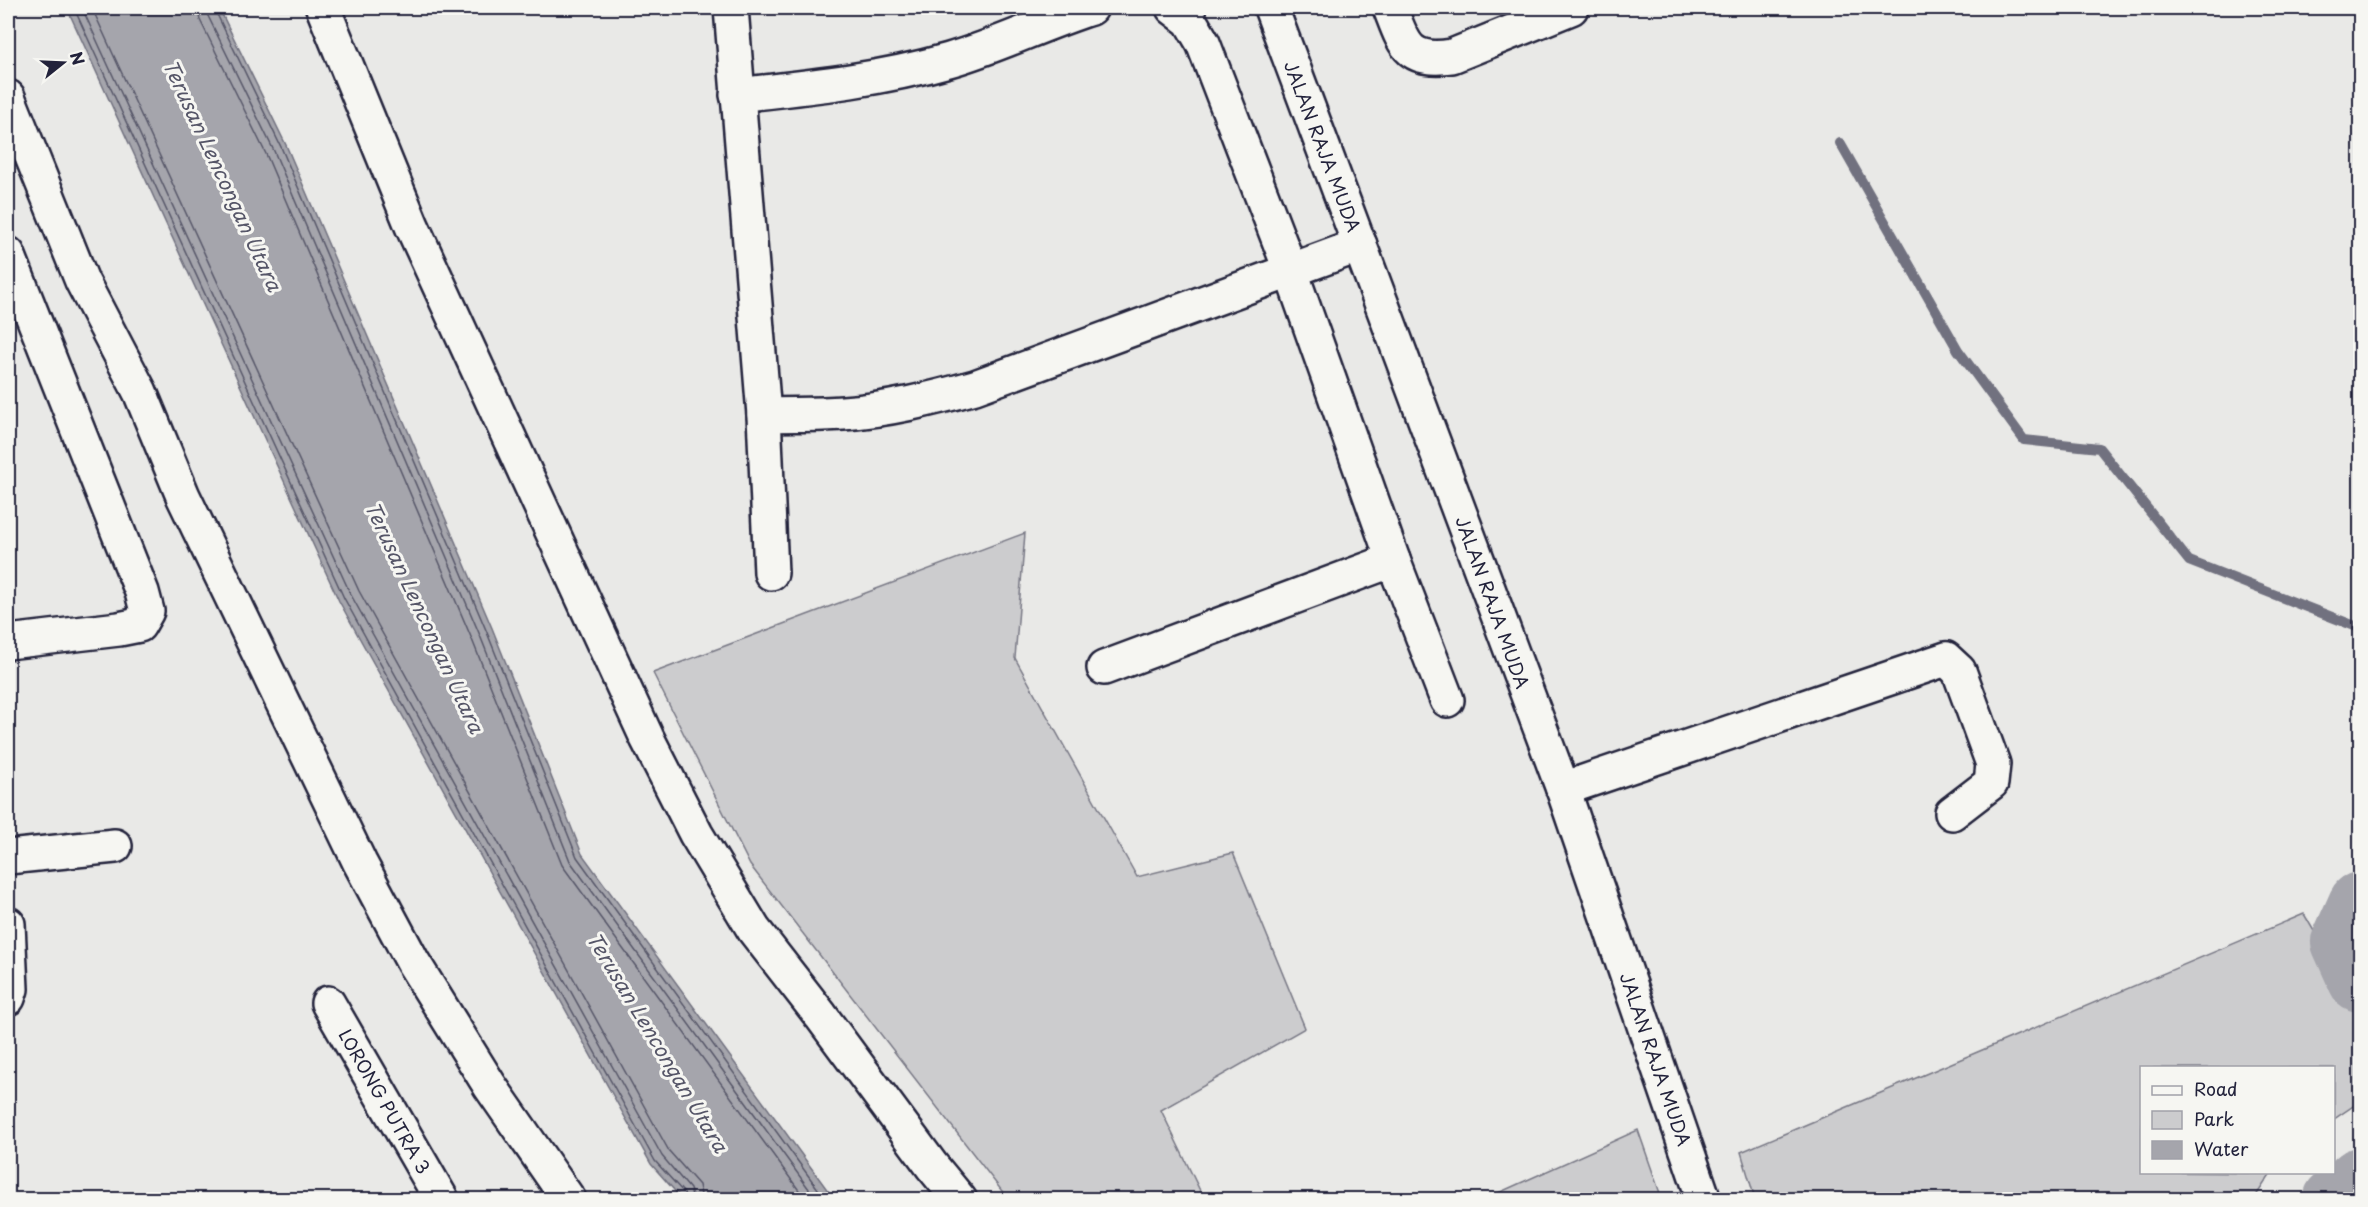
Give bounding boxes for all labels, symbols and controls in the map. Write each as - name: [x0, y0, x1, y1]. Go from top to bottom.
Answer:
- north arrow: [33, 33, 93, 93]
- text: N: [65, 48, 92, 68]
- water label: Terusan Lencongan Utara: [156, 54, 291, 297]
- street label: JALAN RAJA MUDA: [1278, 56, 1368, 236]
- water label: Terusan Lencongan Utara: [358, 496, 493, 739]
- street label: JALAN RAJA MUDA: [1449, 512, 1537, 692]
- water label: Terusan Lencongan Utara: [580, 926, 737, 1159]
- street label: JALAN RAJA MUDA: [1614, 969, 1698, 1149]
- street label: LORONG PUTRA 3: [333, 1024, 437, 1178]
- legend: [2140, 1066, 2335, 1174]
- text: Road: [2194, 1075, 2238, 1102]
- text: Park: [2194, 1105, 2234, 1132]
- text: Water: [2194, 1135, 2249, 1162]

